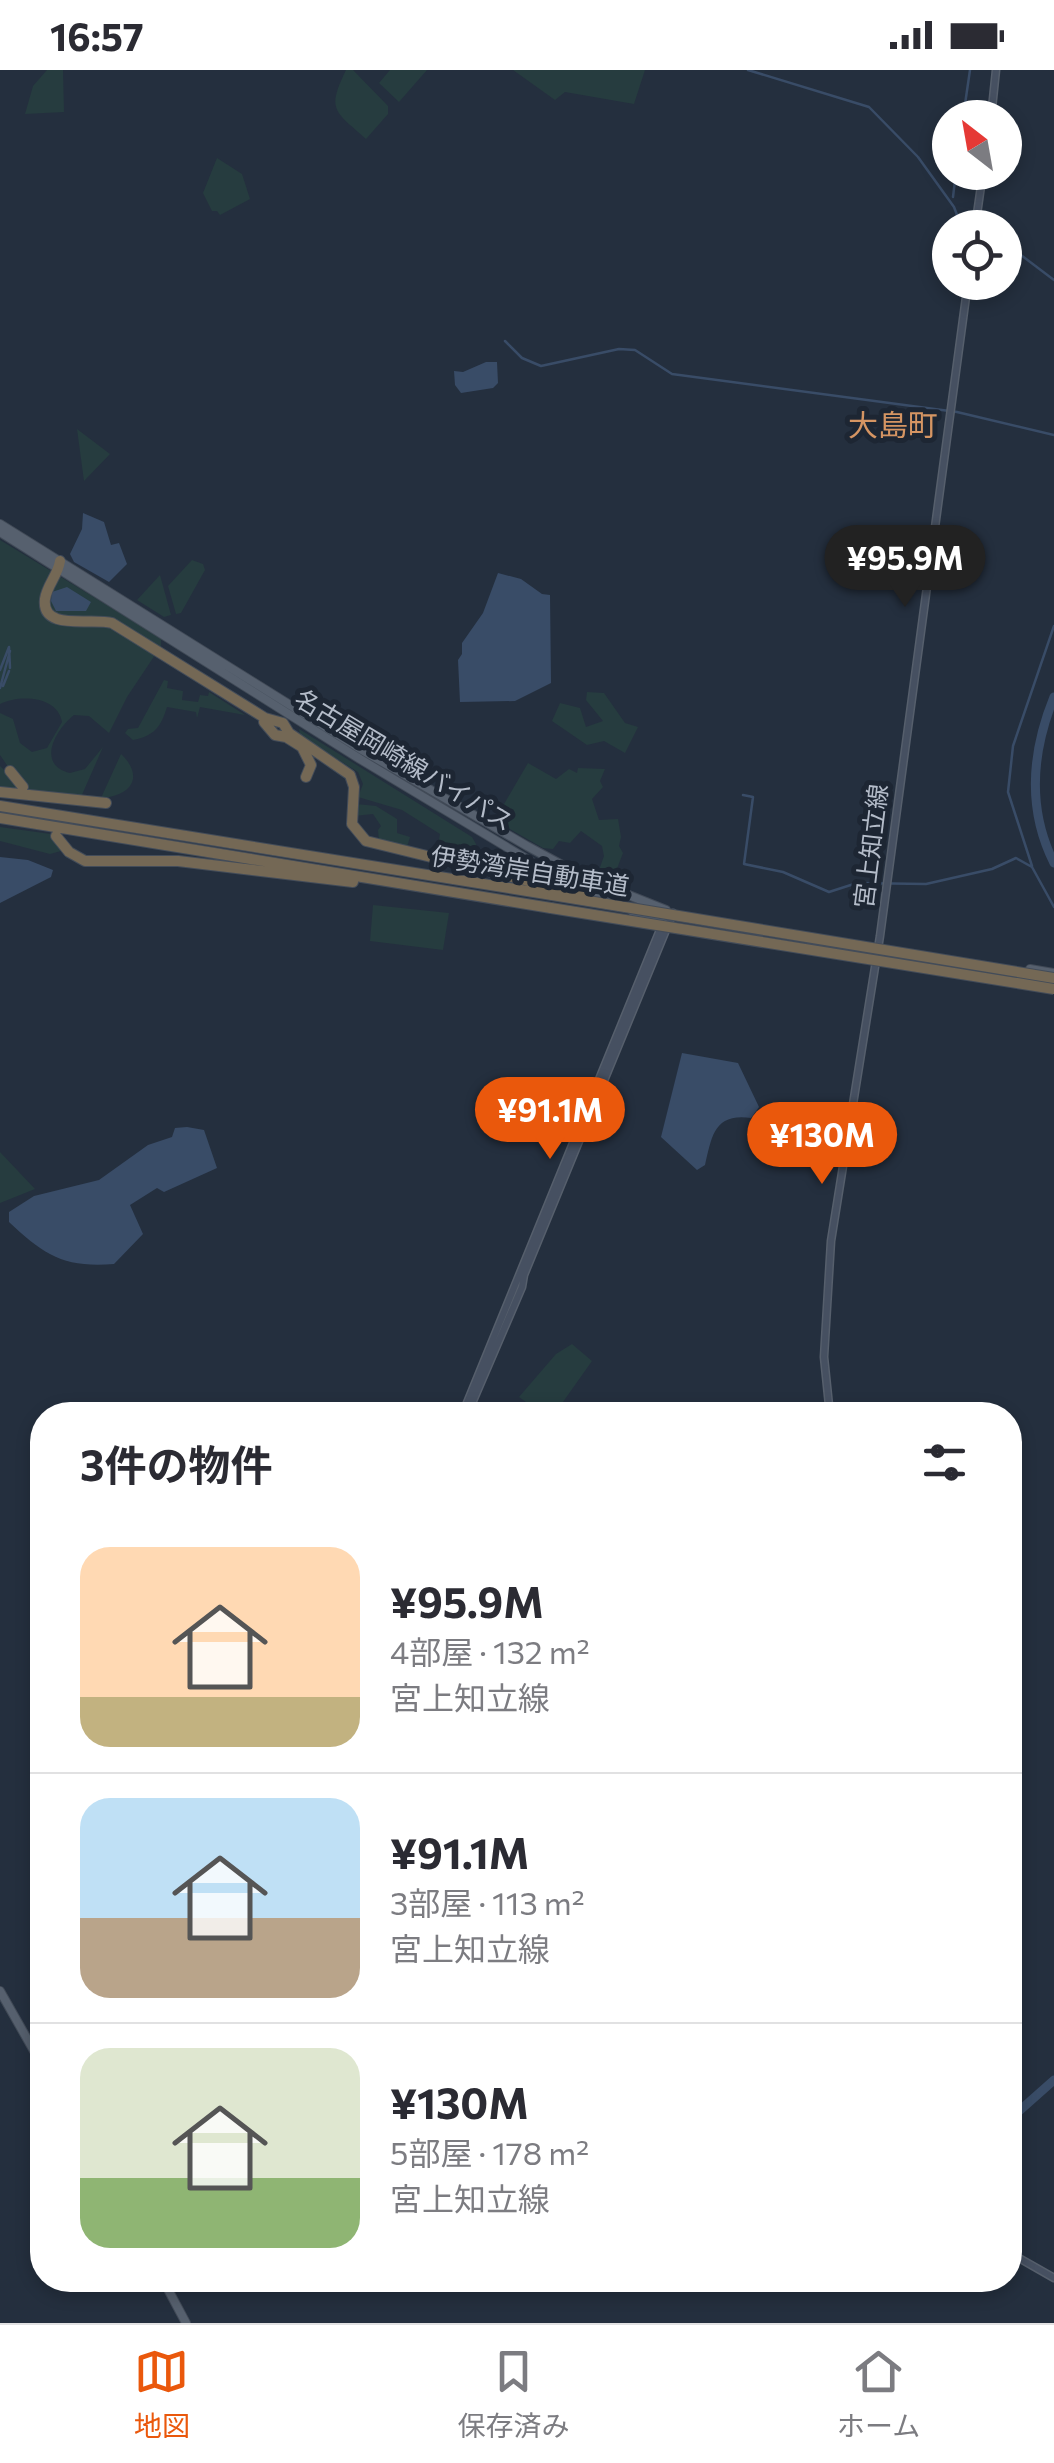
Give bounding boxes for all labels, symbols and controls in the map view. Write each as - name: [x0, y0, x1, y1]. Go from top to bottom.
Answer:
- text: 16:57: [50, 12, 144, 59]
- north arrow: [932, 100, 1022, 190]
- map controls: [932, 100, 1022, 300]
- button: locate: [932, 210, 1022, 300]
- district label: 大島町: [848, 405, 938, 442]
- pin: ¥95.9M: [824, 525, 986, 610]
- text: ¥95.9M: [846, 537, 964, 577]
- street label: 名古屋岡崎線バイパス: [290, 682, 519, 836]
- street label: 宮上知立線: [848, 782, 893, 910]
- street label: 伊勢湾岸自動車道: [429, 840, 631, 900]
- pin: ¥91.1M: [469, 1077, 631, 1162]
- text: ¥91.1M: [497, 1089, 603, 1129]
- pin: ¥130M: [752, 1102, 892, 1187]
- text: ¥130M: [769, 1114, 875, 1154]
- icon: filters: [917, 1435, 972, 1490]
- text: 3件の物件: [80, 1438, 272, 1490]
- text: ¥95.9M: [390, 1575, 544, 1627]
- icon: home: [160, 1587, 280, 1707]
- text: 4部屋 · 132 m²: [390, 1631, 590, 1671]
- text: 宮上知立線: [390, 1677, 550, 1717]
- text: ¥91.1M: [390, 1826, 529, 1878]
- icon: home: [160, 1838, 280, 1958]
- text: 3部屋 · 113 m²: [390, 1882, 585, 1922]
- text: 宮上知立線: [390, 1928, 550, 1968]
- text: ¥130M: [390, 2076, 529, 2128]
- icon: home: [160, 2088, 280, 2208]
- text: 5部屋 · 178 m²: [390, 2132, 589, 2172]
- text: 宮上知立線: [390, 2178, 550, 2218]
- tab: 地図: [134, 2344, 190, 2444]
- tab: 保存済み: [457, 2344, 569, 2444]
- tab: ホーム: [837, 2344, 920, 2444]

